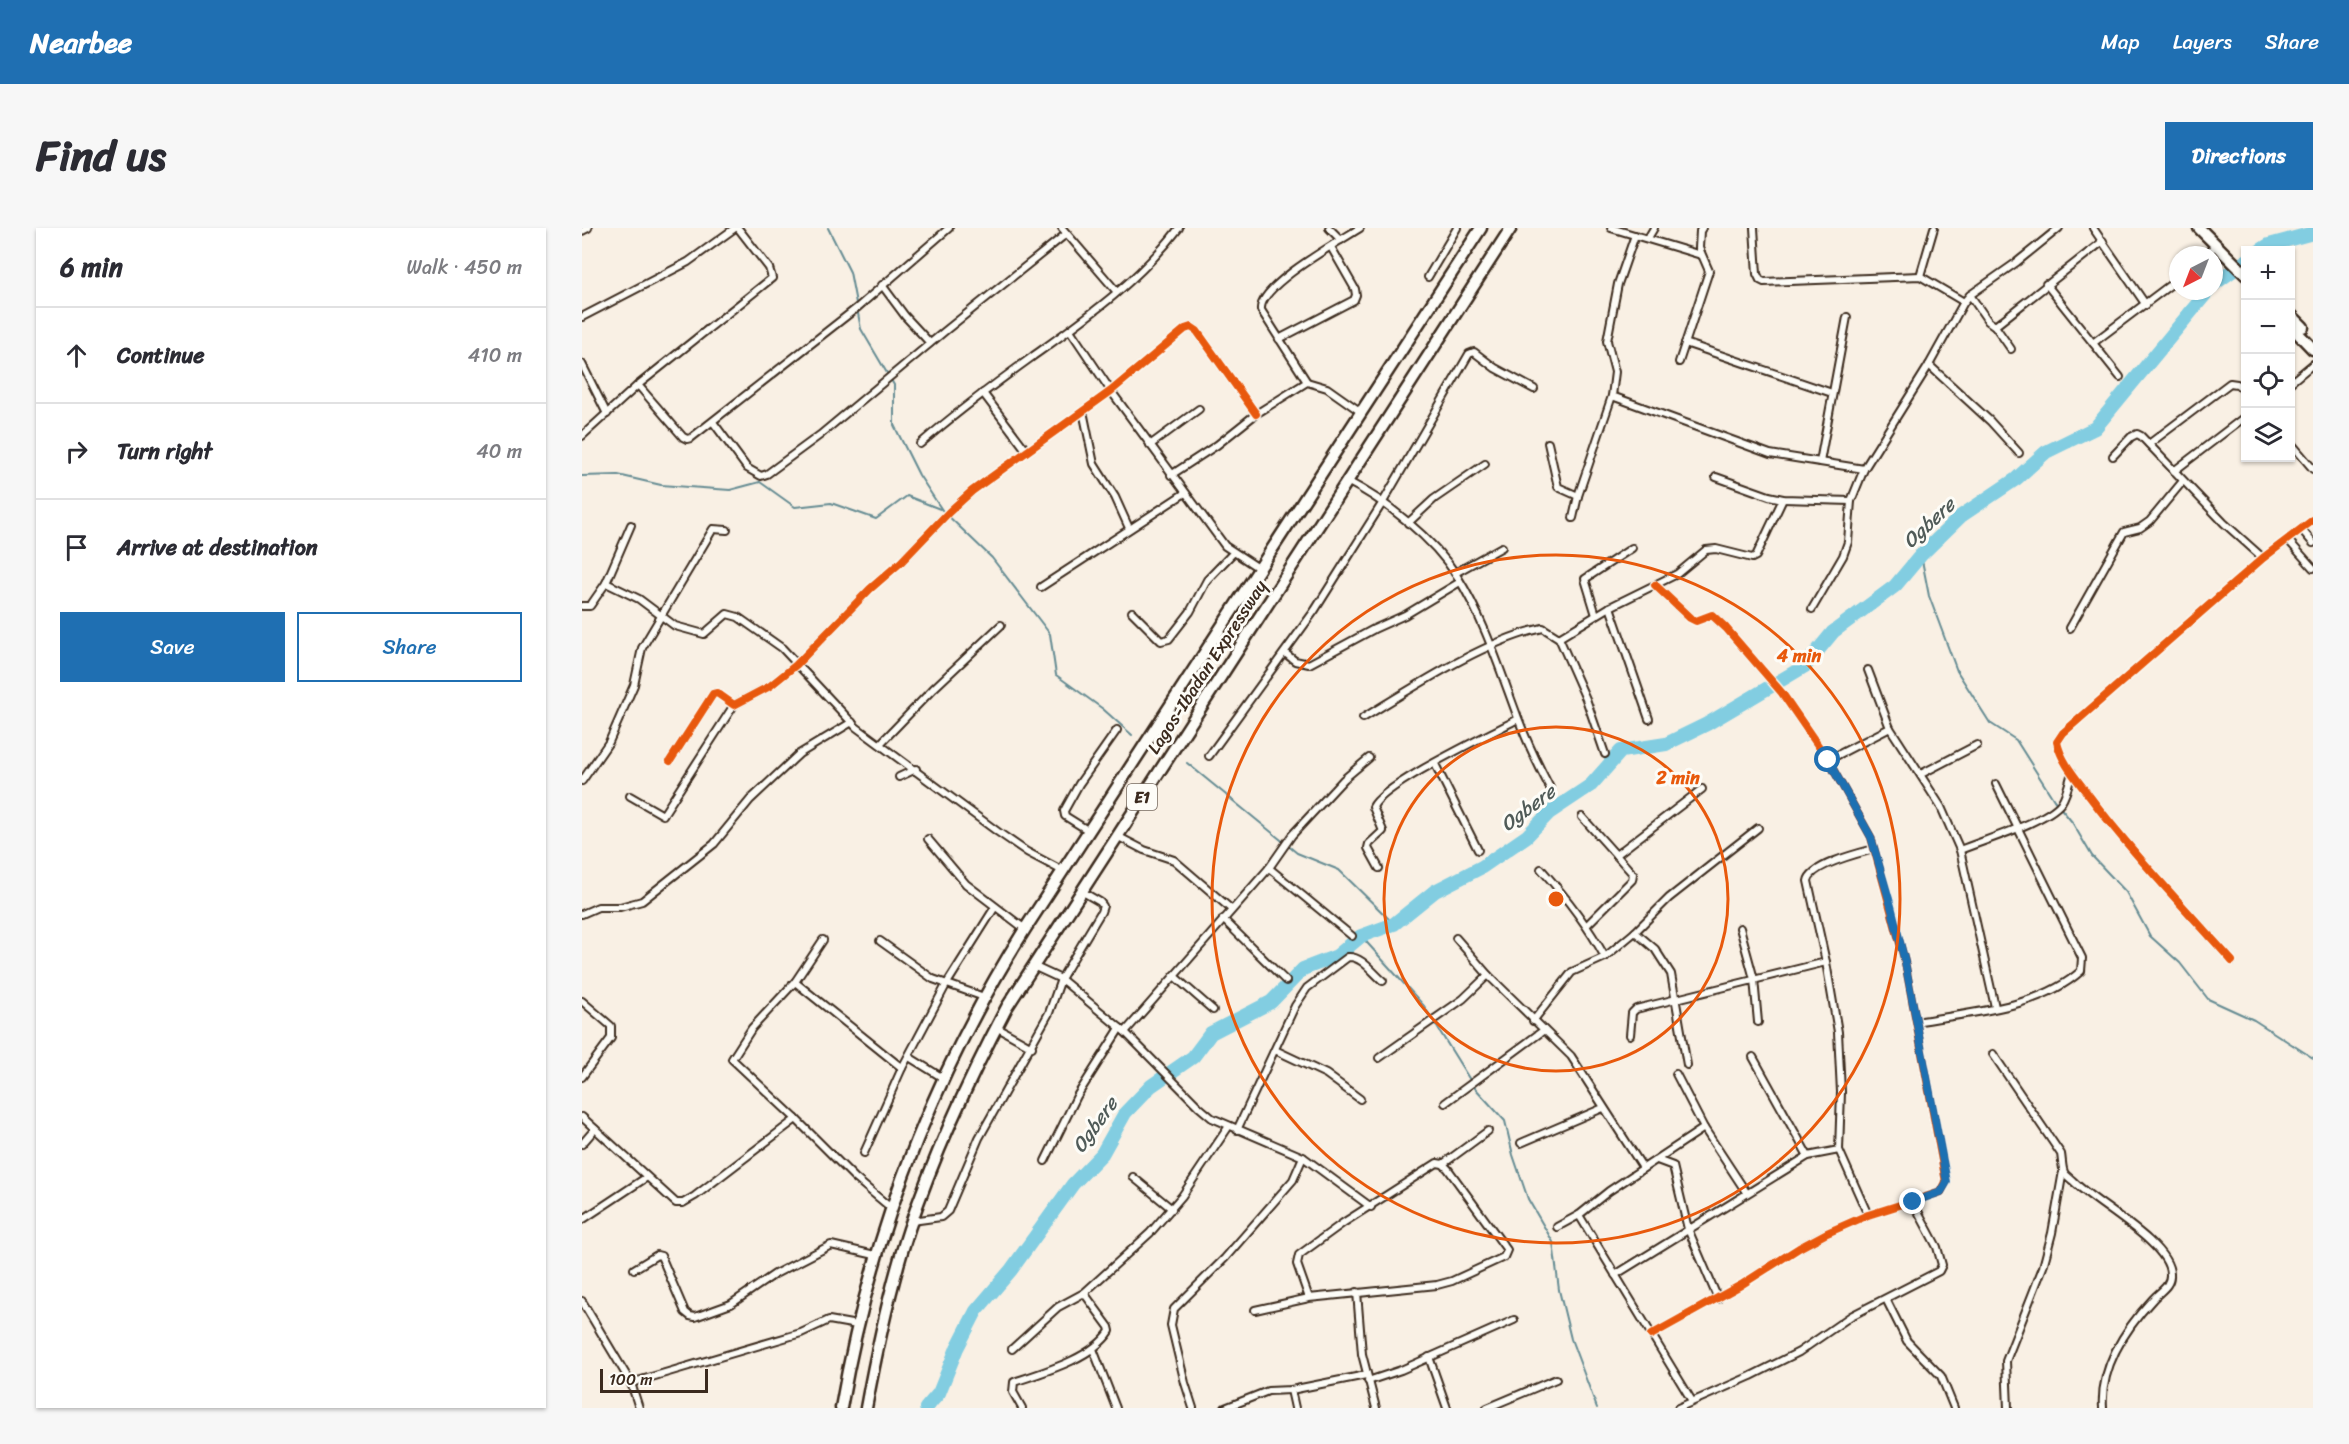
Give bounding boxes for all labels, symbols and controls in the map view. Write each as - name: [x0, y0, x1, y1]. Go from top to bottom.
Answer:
- text: Nearbee: [30, 18, 132, 67]
- text: Map: [2101, 23, 2140, 61]
- text: Layers: [2173, 23, 2232, 61]
- text: Share: [2265, 23, 2319, 61]
- text: Find us: [36, 119, 166, 193]
- button: Directions: [2165, 122, 2313, 190]
- text: 6 min: [60, 244, 123, 290]
- north arrow: [2169, 246, 2223, 300]
- map controls: [2241, 246, 2295, 462]
- button: +: [2241, 246, 2295, 300]
- text: Walk · 450 m: [407, 250, 522, 285]
- button: −: [2241, 300, 2295, 354]
- text: Continue: [117, 336, 205, 375]
- text: 410 m: [468, 338, 522, 373]
- icon: ahead: [60, 339, 93, 372]
- button: locate: [2241, 354, 2295, 408]
- button: layers: [2241, 408, 2295, 462]
- text: Turn right: [117, 432, 212, 471]
- text: 40 m: [476, 434, 522, 469]
- icon: right: [60, 435, 93, 468]
- water label: Ogbere: [1894, 488, 1965, 557]
- text: Arrive at destination: [117, 528, 318, 567]
- icon: arrive: [60, 531, 93, 564]
- street label: Lagos-Ibadan Expressway: [1138, 573, 1276, 761]
- button: Save: [60, 612, 285, 682]
- button: Share: [297, 612, 522, 682]
- text: 4 min: [1776, 640, 1822, 672]
- route start: [1814, 746, 1840, 772]
- text: 2 min: [1655, 762, 1700, 794]
- water label: Ogbere: [1493, 774, 1565, 841]
- road number: E1: [1127, 784, 1157, 810]
- centre of rings: [1546, 889, 1566, 909]
- water label: Ogbere: [1062, 1088, 1129, 1161]
- route end: [1899, 1188, 1925, 1214]
- text: 100 m: [609, 1365, 653, 1394]
- scale bar: [600, 1366, 708, 1394]

